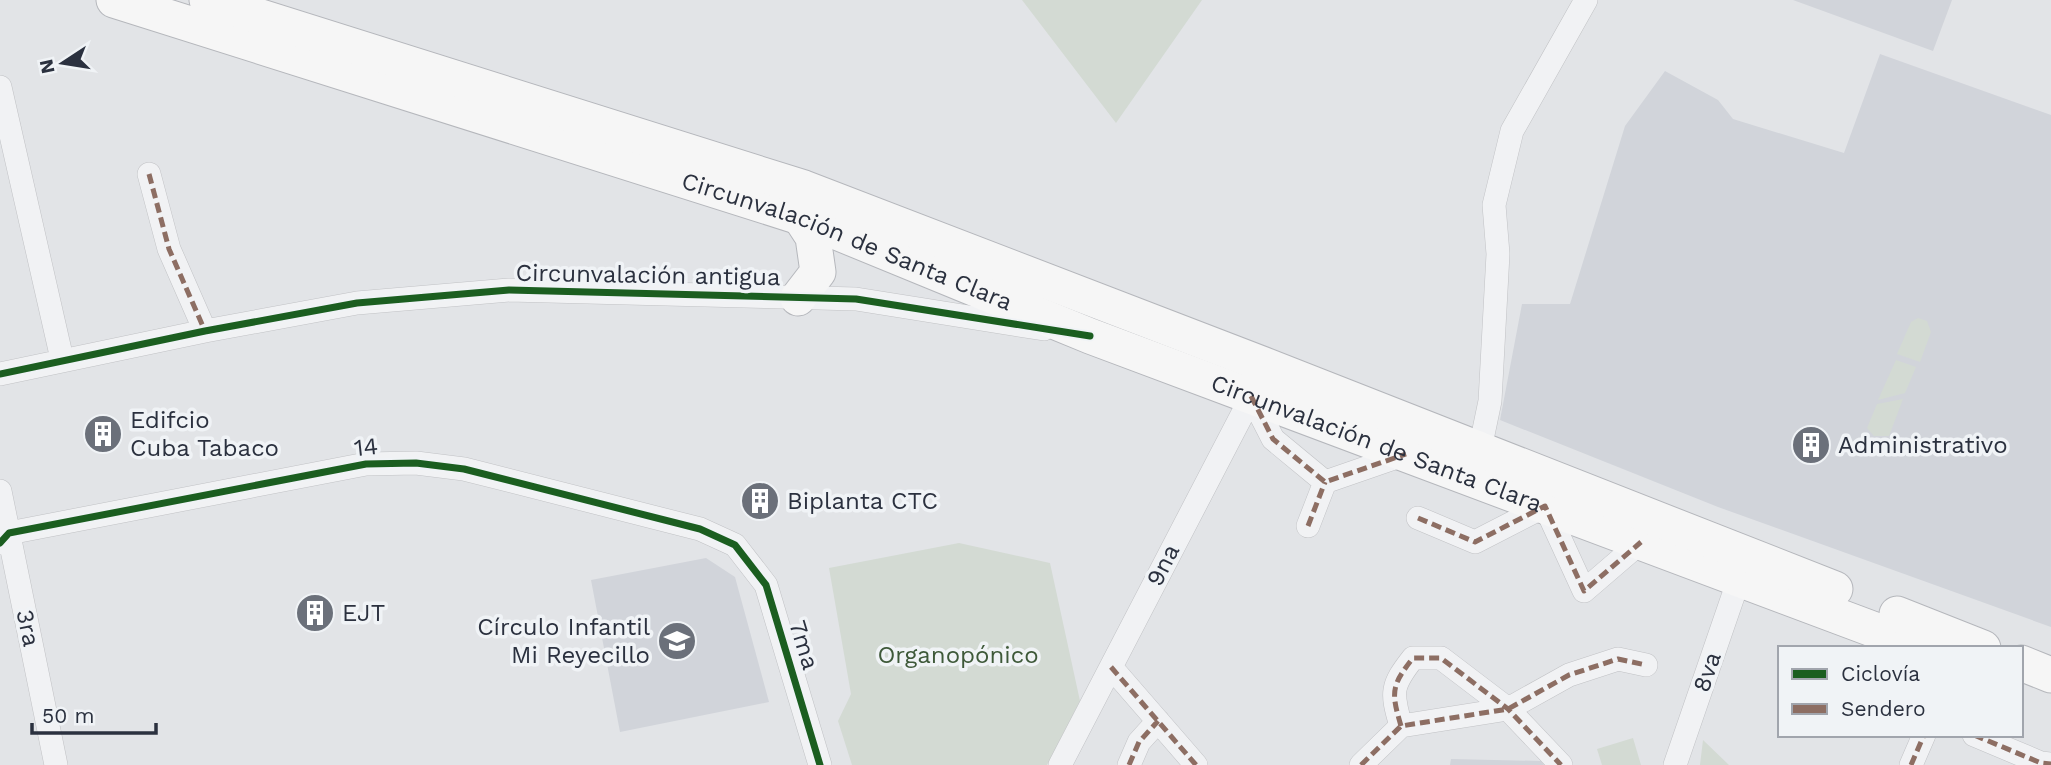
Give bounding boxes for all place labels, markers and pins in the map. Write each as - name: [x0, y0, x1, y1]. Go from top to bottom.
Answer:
- place label: Edifcio Cuba Tabaco: [130, 406, 279, 462]
- building icon: Edifcio Cuba Tabaco: [82, 413, 124, 455]
- building icon: Administrativo: [1790, 424, 1832, 466]
- place label: Administrativo: [1838, 431, 2008, 459]
- building icon: Biplanta CTC: [739, 480, 781, 522]
- place label: Biplanta CTC: [787, 487, 938, 515]
- building icon: EJT: [294, 592, 336, 634]
- place label: EJT: [342, 599, 385, 627]
- place label: Círculo Infantil Mi Reyecillo: [477, 613, 651, 669]
- school or university icon: Círculo Infantil Mi Reyecillo: [656, 620, 698, 662]

